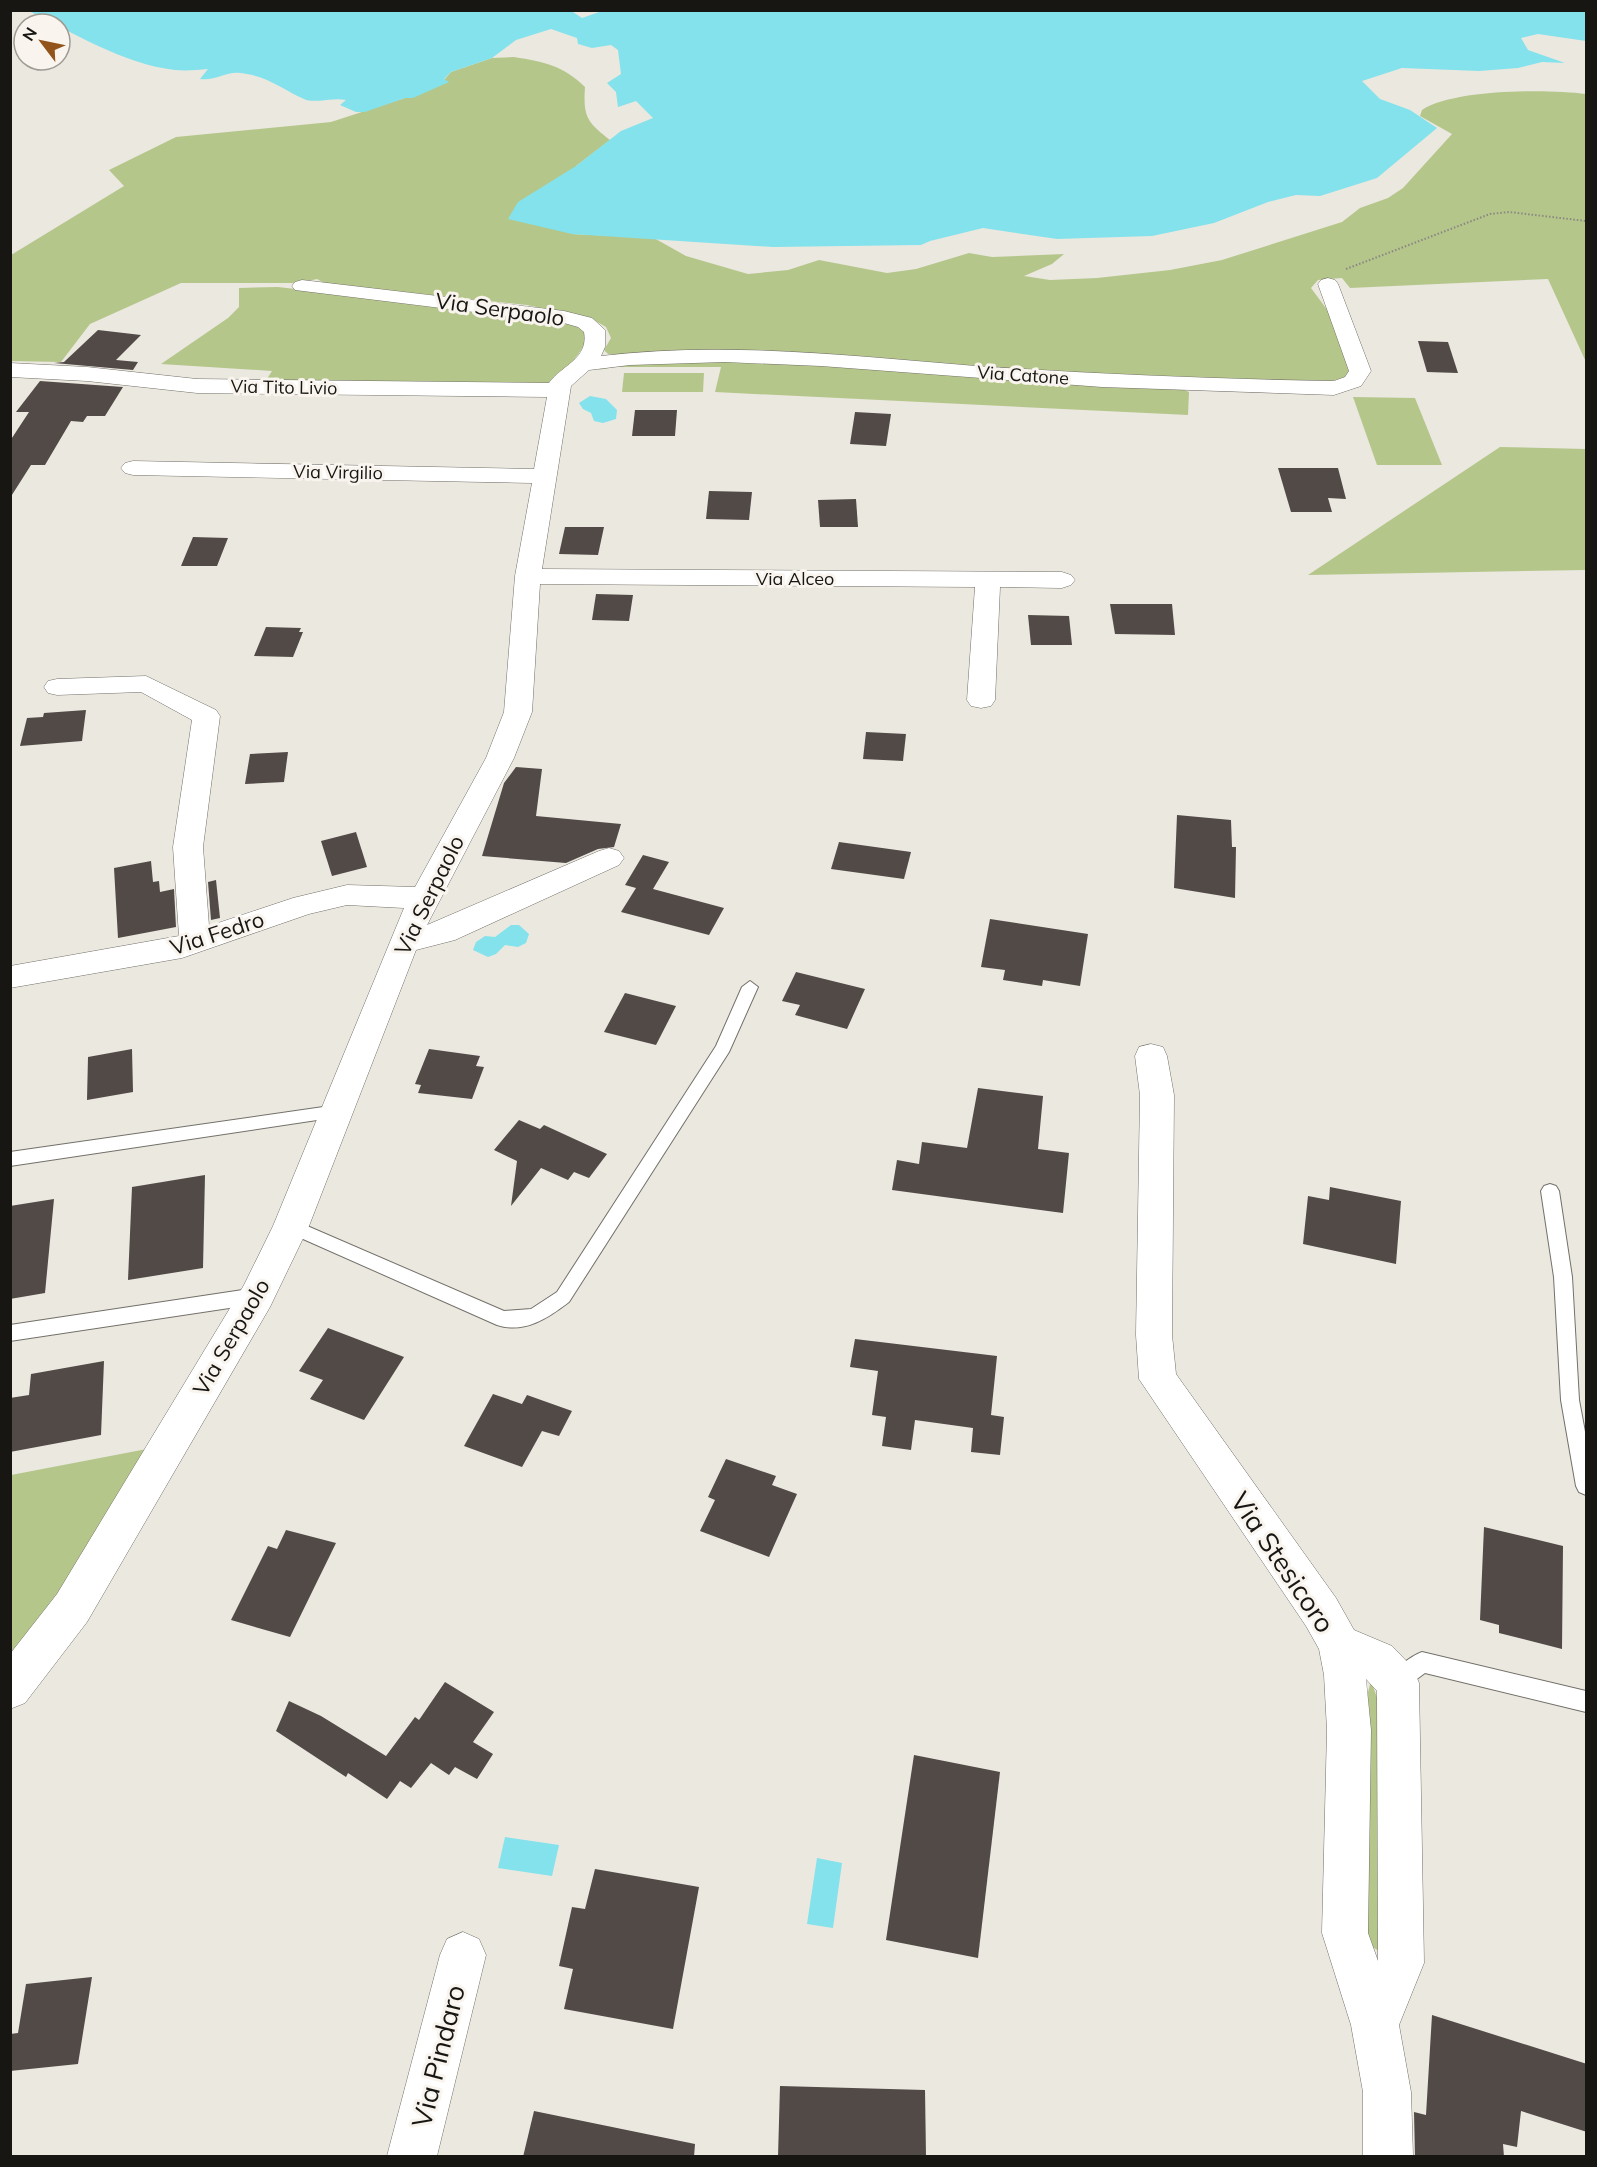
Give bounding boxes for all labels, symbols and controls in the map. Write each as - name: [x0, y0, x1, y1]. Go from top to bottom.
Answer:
- north arrow: [12, 12, 72, 72]
- text: N: [18, 24, 41, 44]
- street label: Via Serpaolo: [434, 286, 566, 332]
- street label: Via Catone: [976, 360, 1070, 390]
- street label: Via Tito Livio: [230, 375, 338, 399]
- street label: Via Virgilio: [293, 460, 383, 484]
- street label: Via Alceo: [756, 567, 834, 590]
- street label: Via Serpaolo: [388, 830, 470, 960]
- street label: Via Fedro: [167, 905, 267, 961]
- street label: Via Serpaolo: [186, 1274, 276, 1400]
- street label: Via Stesicoro: [1223, 1485, 1343, 1639]
- street label: Via Pindaro: [404, 1981, 472, 2131]

